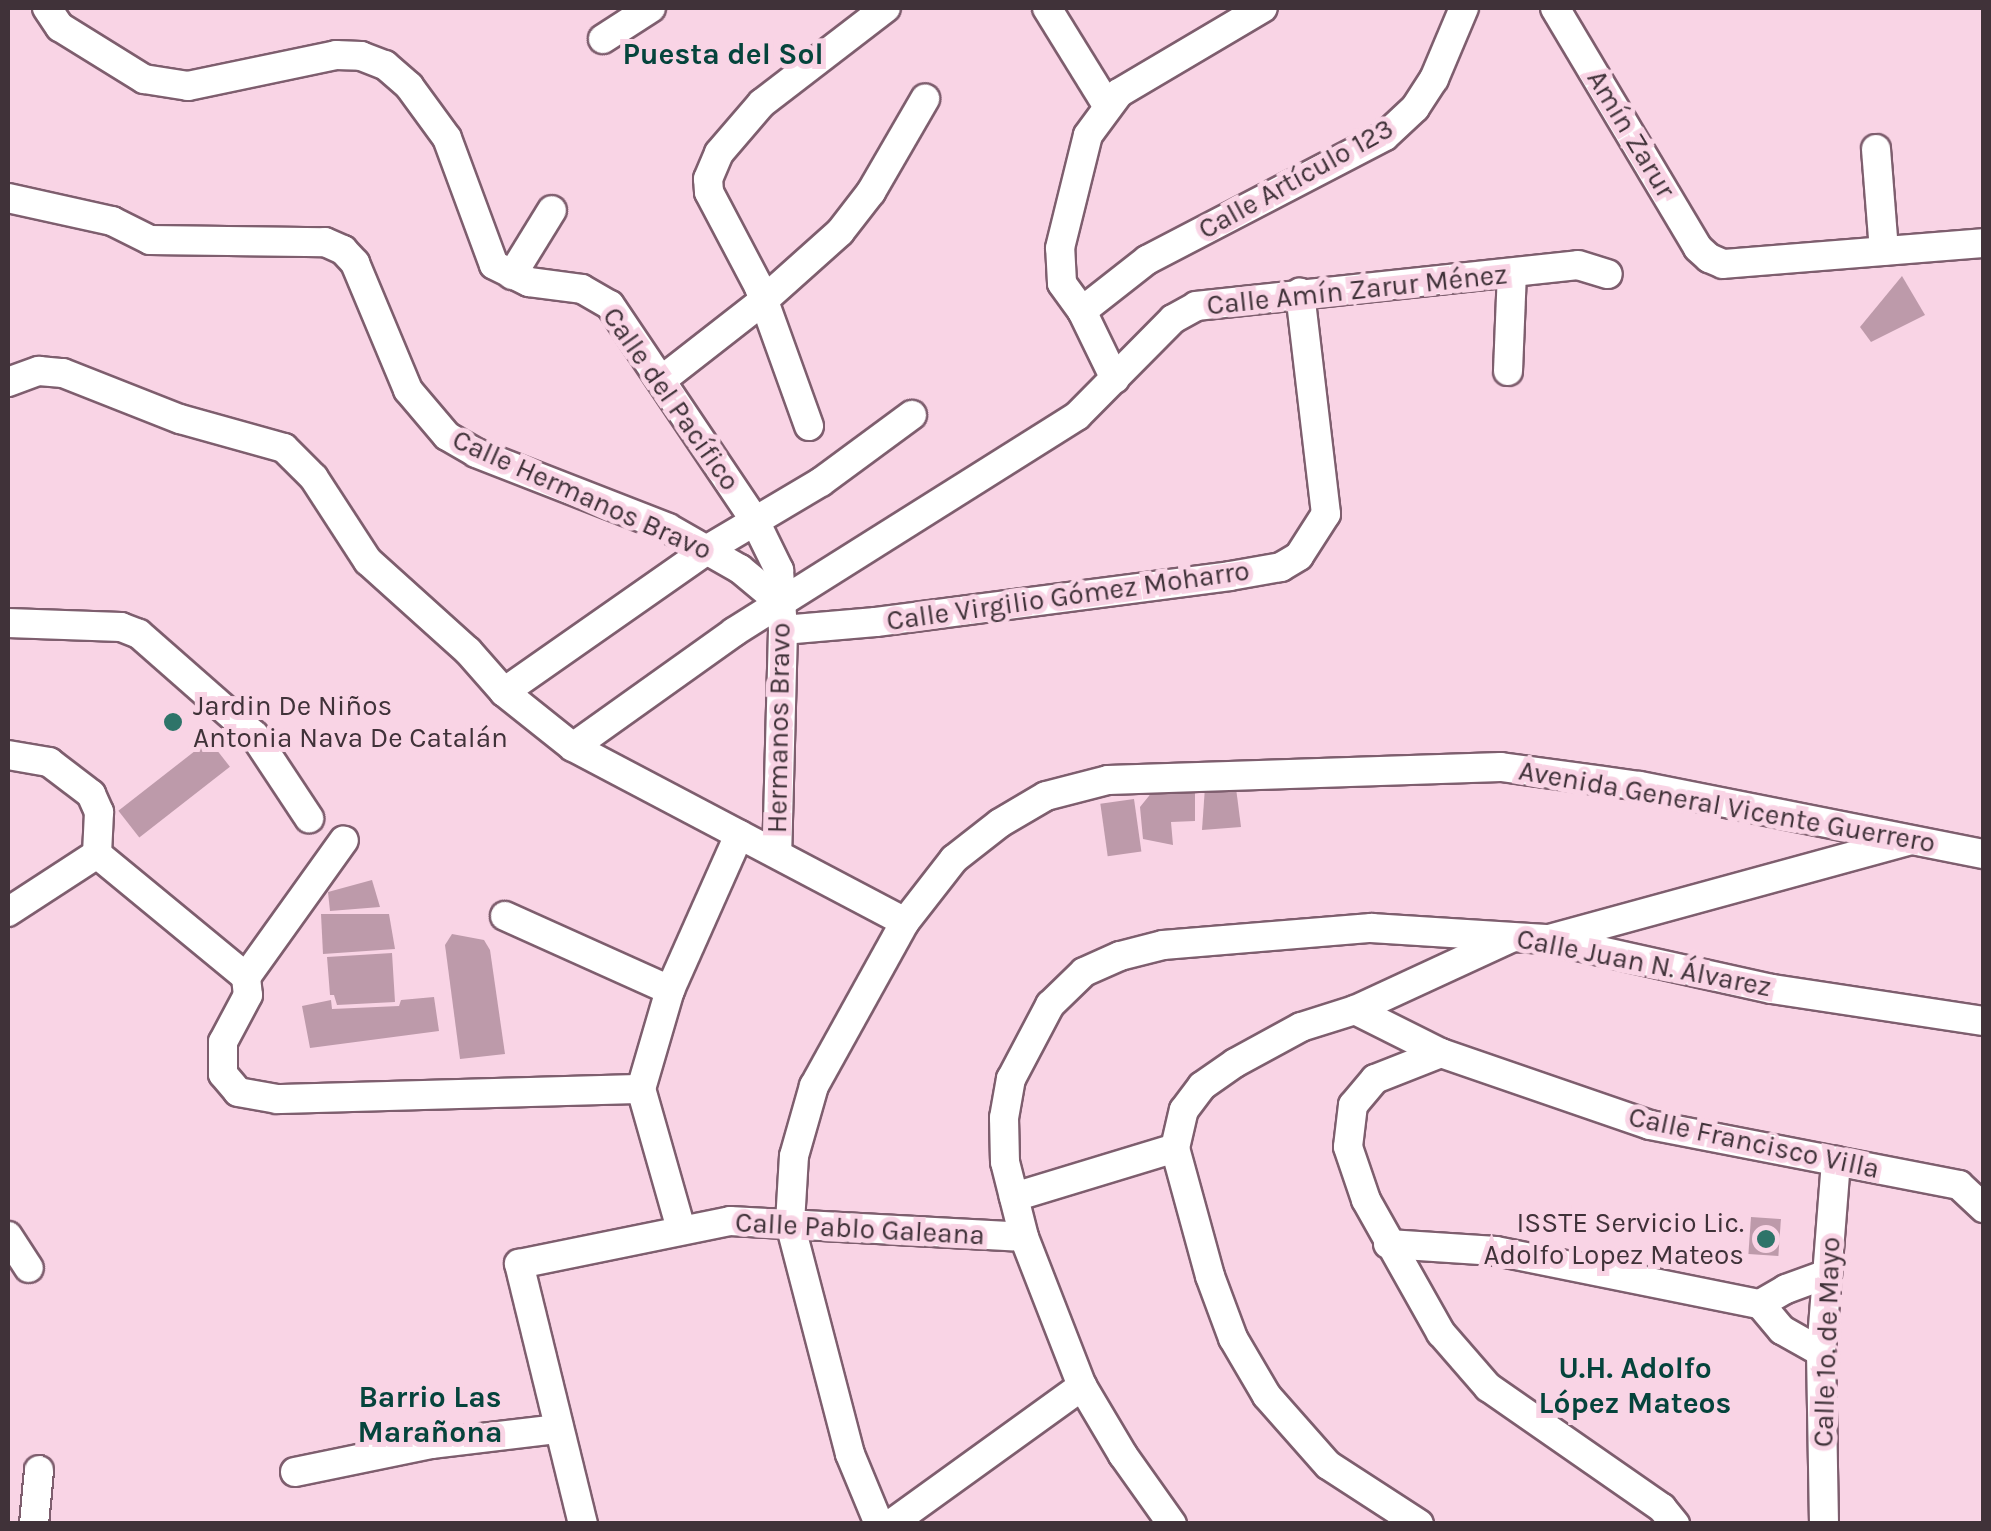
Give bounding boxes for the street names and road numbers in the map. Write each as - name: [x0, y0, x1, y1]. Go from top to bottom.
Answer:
- street label: Amín Zarur: [1580, 64, 1682, 204]
- street label: Calle Artículo 123: [1193, 112, 1399, 246]
- street label: Calle Amín Zarur Ménez: [1205, 258, 1509, 322]
- street label: Calle del Pacífico: [595, 301, 747, 497]
- street label: Calle Hermanos Bravo: [447, 423, 717, 567]
- street label: Calle Virgilio Gómez Moharro: [884, 554, 1252, 638]
- street label: Hermanos Bravo: [760, 622, 798, 834]
- street label: Avenida General Vicente Guerrero: [1516, 754, 1938, 860]
- street label: Calle Juan N. Álvarez: [1514, 922, 1774, 1004]
- street label: Calle Francisco Villa: [1626, 1100, 1882, 1186]
- street label: Calle Pablo Galeana: [734, 1206, 986, 1252]
- street label: Calle 1o. de Mayo: [1807, 1236, 1847, 1448]

